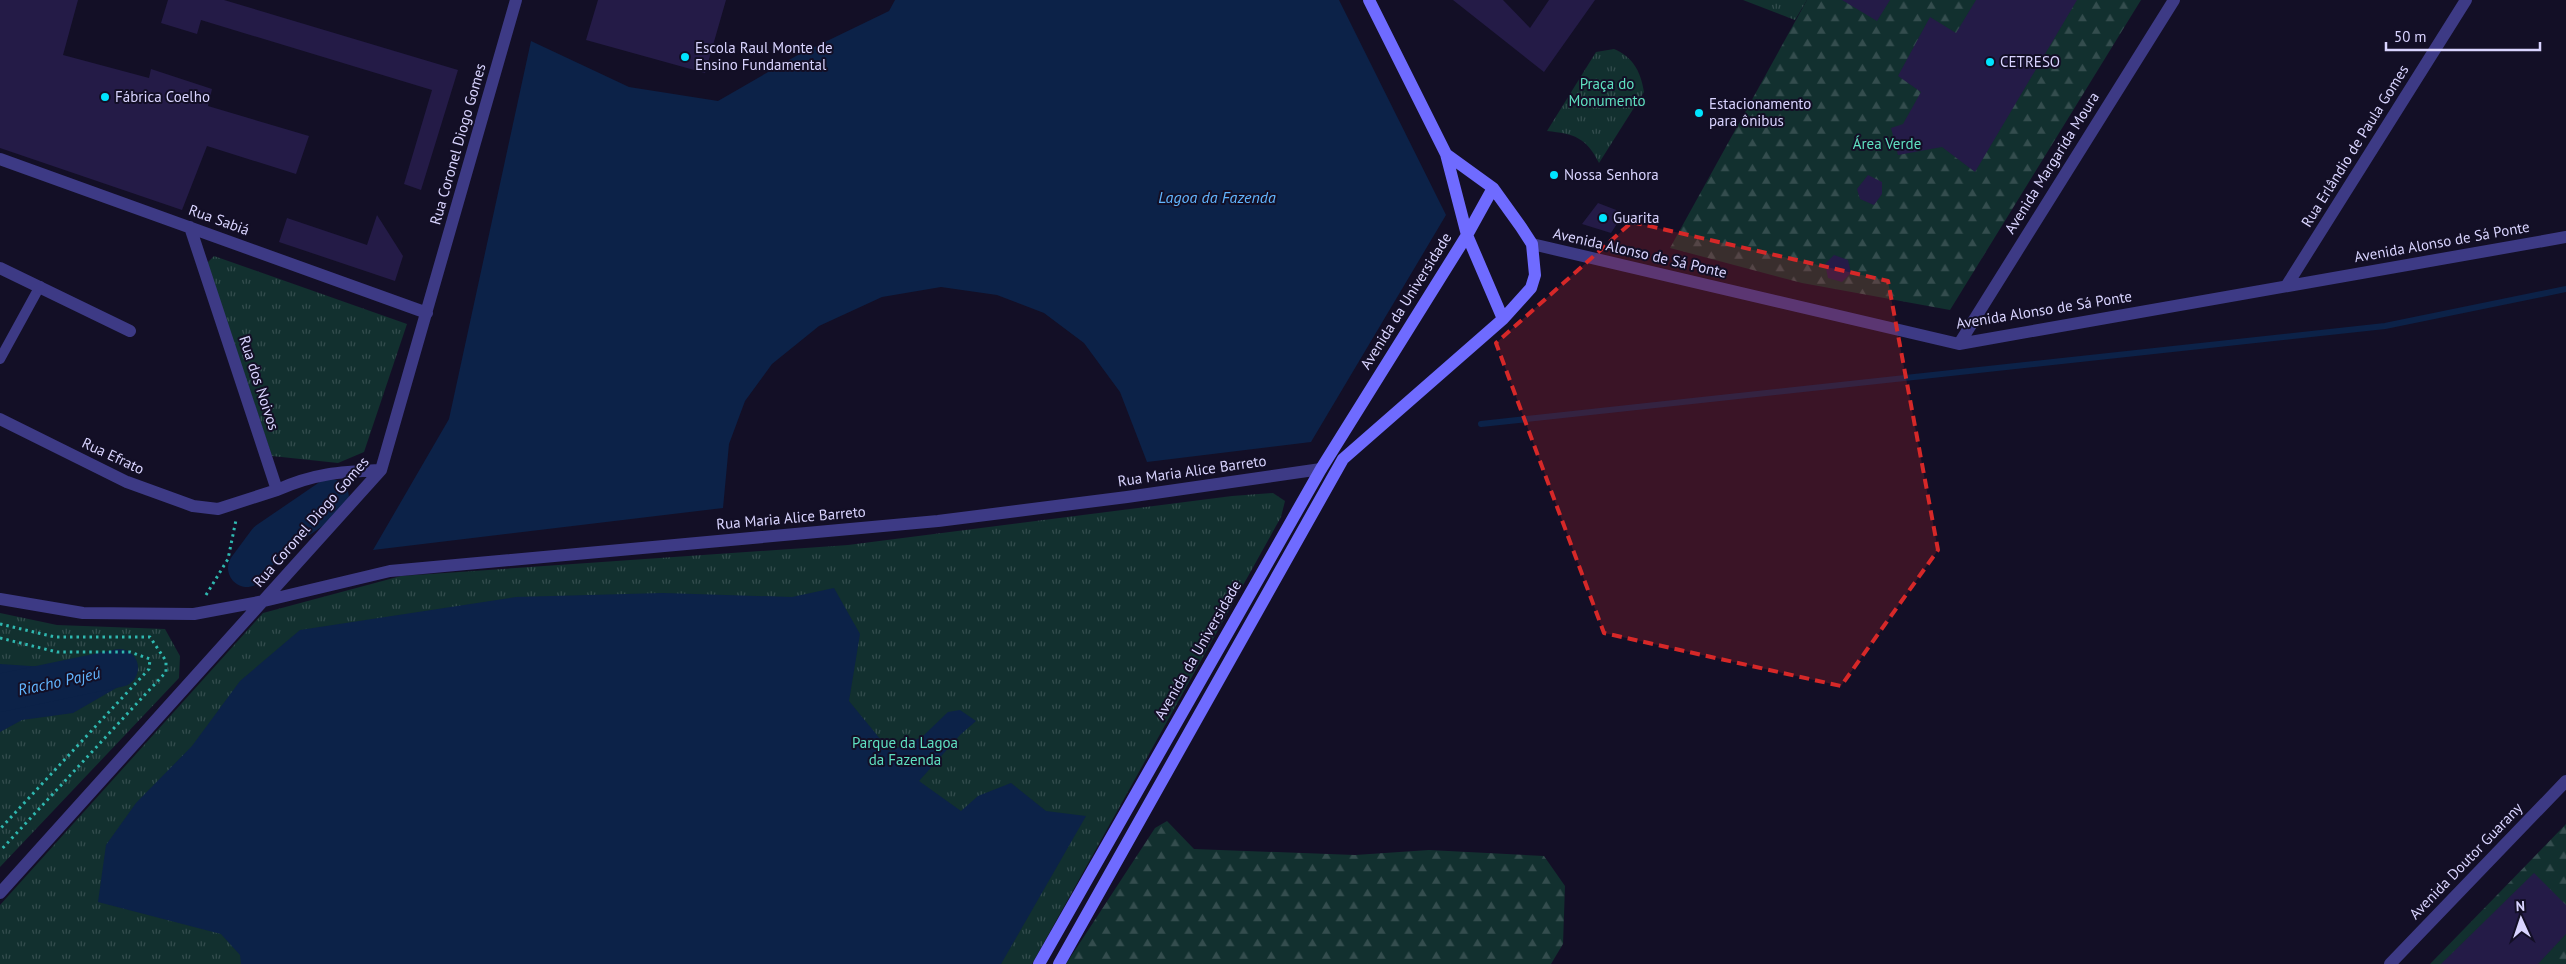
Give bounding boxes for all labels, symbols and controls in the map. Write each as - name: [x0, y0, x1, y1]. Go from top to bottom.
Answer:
- scale bar: [2386, 20, 2540, 52]
- text: 50 m: [2394, 27, 2427, 46]
- place label: Escola Raul Monte de Ensino Fundamental: [695, 38, 833, 74]
- marker: Escola Raul Monte de Ensino Fundamental: [679, 51, 691, 63]
- place label: CETRESO: [2000, 52, 2060, 71]
- marker: CETRESO: [1984, 56, 1996, 68]
- street label: Rua Coronel Diogo Gomes: [425, 61, 490, 227]
- street label: Rua Erlândio de Paula Gomes: [2297, 61, 2412, 230]
- park label: Praça do Monumento: [1568, 74, 1646, 110]
- place label: Fábrica Coelho: [115, 87, 210, 106]
- street label: Avenida Margarida Moura: [2000, 88, 2103, 237]
- marker: Fábrica Coelho: [99, 91, 111, 103]
- place label: Estacionamento para ônibus: [1709, 94, 1811, 130]
- marker: Estacionamento para ônibus: [1693, 107, 1705, 119]
- park label: Área Verde: [1853, 134, 1921, 153]
- place label: Nossa Senhora: [1564, 165, 1659, 184]
- marker: Nossa Senhora: [1548, 169, 1560, 181]
- water label: Lagoa da Fazenda: [1158, 187, 1276, 207]
- street label: Rua Sabiá: [186, 200, 252, 239]
- place label: Guarita: [1613, 208, 1659, 227]
- marker: Guarita: [1597, 212, 1609, 224]
- street label: Avenida Alonso de Sá Ponte: [2353, 217, 2531, 266]
- street label: Avenida Alonso de Sá Ponte: [1551, 223, 1729, 282]
- street label: Avenida da Universidade: [1356, 229, 1455, 373]
- street label: Avenida Alonso de Sá Ponte: [1955, 286, 2133, 333]
- street label: Rua dos Noivos: [235, 333, 284, 433]
- street label: Rua Efrato: [79, 433, 147, 478]
- street label: Rua Maria Alice Barreto: [1116, 451, 1267, 490]
- street label: Rua Coronel Diogo Gomes: [249, 452, 373, 591]
- street label: Rua Maria Alice Barreto: [715, 502, 866, 533]
- street label: Avenida da Universidade: [1150, 577, 1245, 723]
- water label: Riacho Pajeú: [16, 662, 102, 700]
- park label: Parque da Lagoa da Fazenda: [852, 733, 958, 769]
- street label: Avenida Doutor Guarany: [2405, 798, 2526, 923]
- north arrow: [2496, 894, 2546, 944]
- text: N: [2515, 897, 2525, 915]

